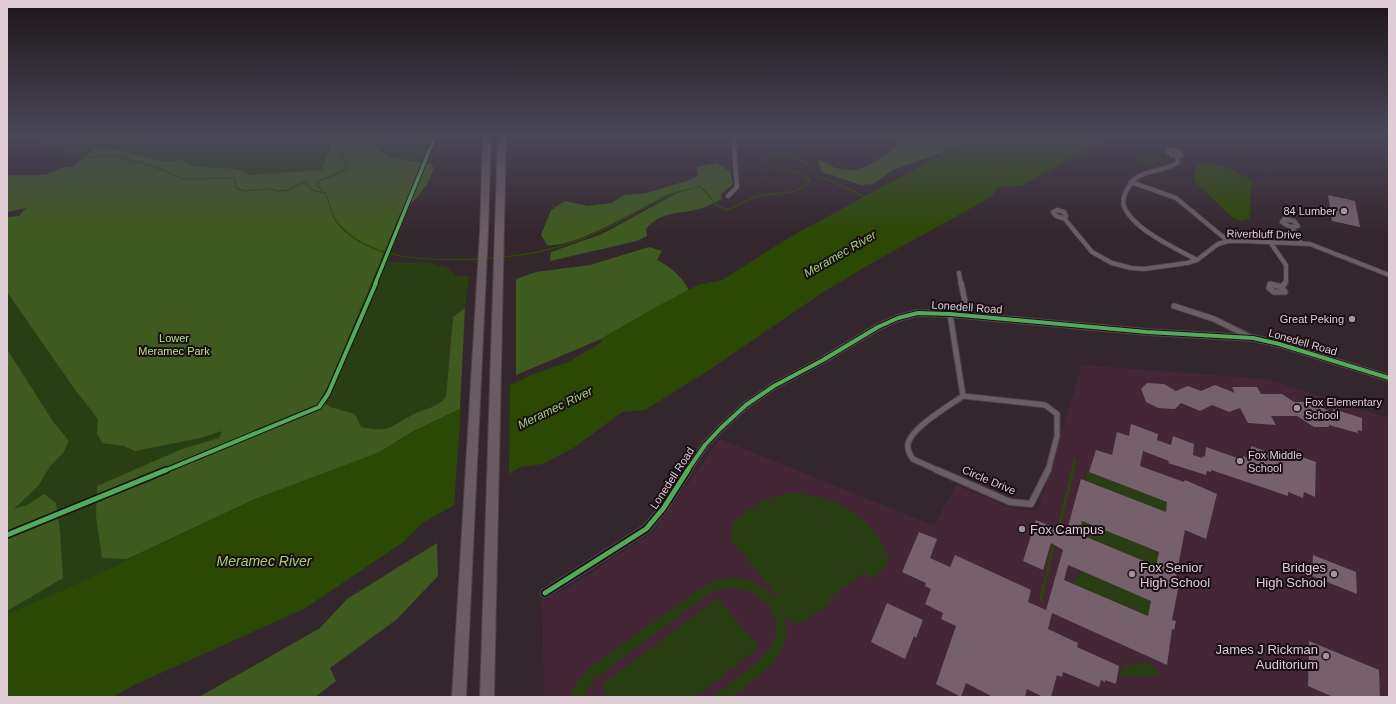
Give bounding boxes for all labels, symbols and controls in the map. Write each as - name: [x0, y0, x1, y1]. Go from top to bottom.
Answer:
- place label: 84 Lumber: [1283, 205, 1336, 217]
- marker: 84 Lumber: [1339, 206, 1349, 216]
- water label: Meramec River: [801, 227, 880, 280]
- street label: Riverbluff Drive: [1226, 227, 1302, 241]
- street label: Lonedell Road: [931, 299, 1003, 315]
- place label: Great Peking: [1280, 313, 1344, 325]
- marker: Great Peking: [1347, 314, 1357, 324]
- street label: Lonedell Road: [1267, 326, 1339, 358]
- park label: Lower Meramec Park: [138, 332, 210, 357]
- water label: Meramec River: [515, 383, 596, 432]
- place label: Fox Elementary School: [1305, 396, 1383, 421]
- marker: Fox Elementary School: [1292, 403, 1302, 413]
- street label: Lonedell Road: [648, 445, 696, 511]
- place label: Fox Middle School: [1248, 449, 1302, 474]
- marker: Fox Middle School: [1235, 456, 1245, 466]
- street label: Circle Drive: [960, 463, 1018, 497]
- place label: Fox Campus: [1030, 522, 1104, 537]
- marker: Fox Campus: [1017, 524, 1027, 534]
- water label: Meramec River: [217, 553, 313, 569]
- place label: Fox Senior High School: [1140, 560, 1210, 590]
- place label: Bridges High School: [1256, 560, 1327, 590]
- marker: Fox Senior High School: [1127, 569, 1137, 579]
- marker: Bridges High School: [1329, 569, 1339, 579]
- place label: James J Rickman Auditorium: [1215, 642, 1318, 672]
- marker: James J Rickman Auditorium: [1321, 651, 1331, 661]

